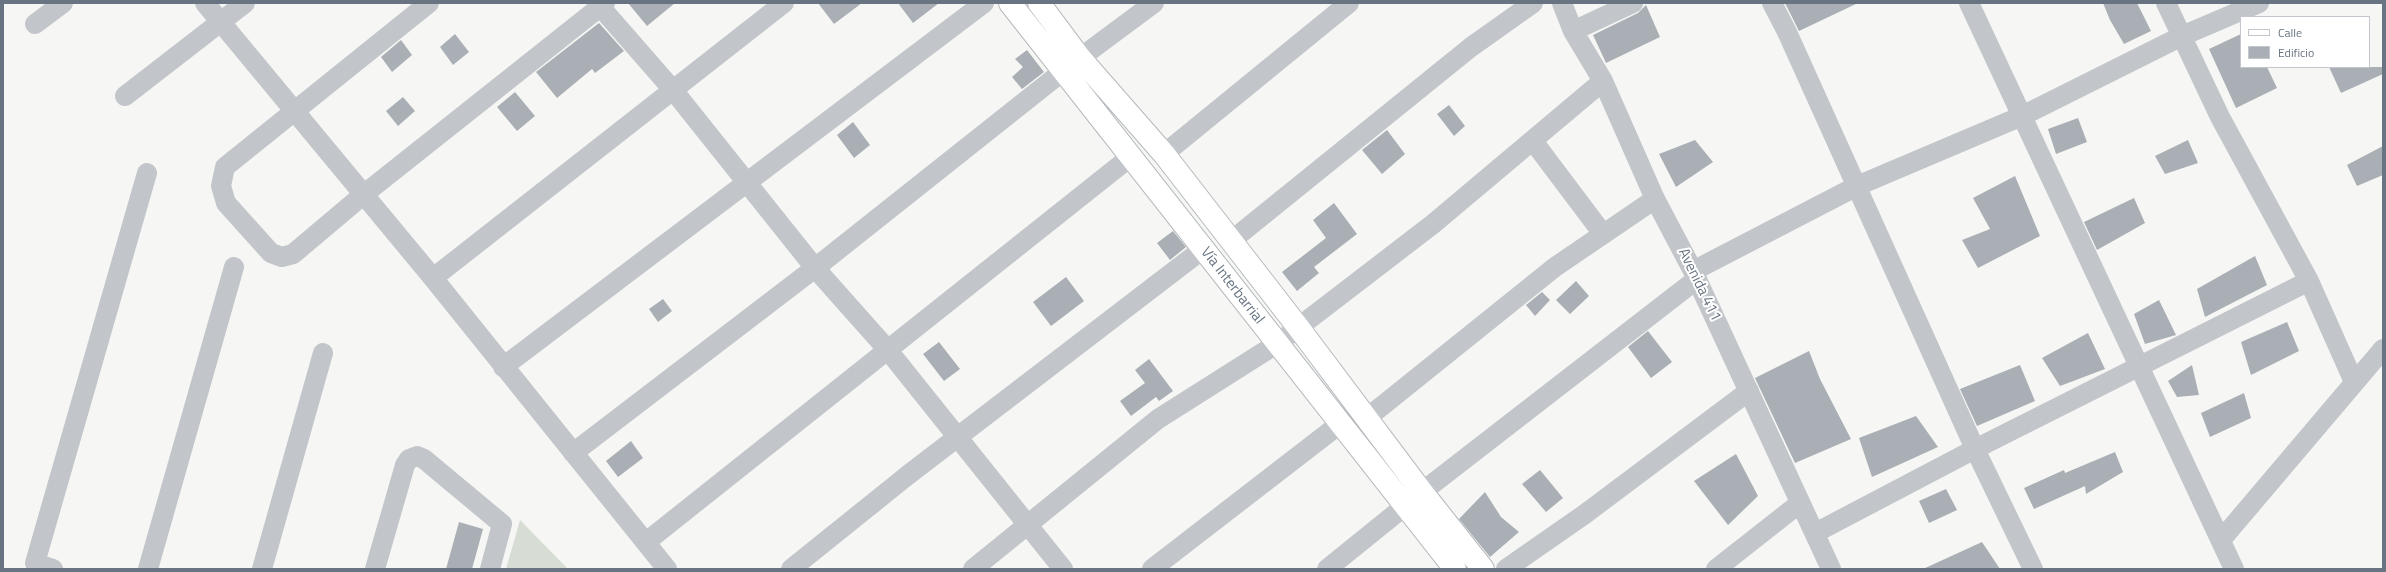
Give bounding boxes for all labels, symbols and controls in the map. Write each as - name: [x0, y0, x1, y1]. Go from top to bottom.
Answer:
- legend: [2240, 16, 2370, 68]
- text: Calle: [2278, 23, 2302, 42]
- text: Edificio: [2278, 43, 2314, 62]
- street label: Vía Interbarrial: [1196, 244, 1268, 328]
- street label: Avenida 411: [1674, 246, 1724, 324]

